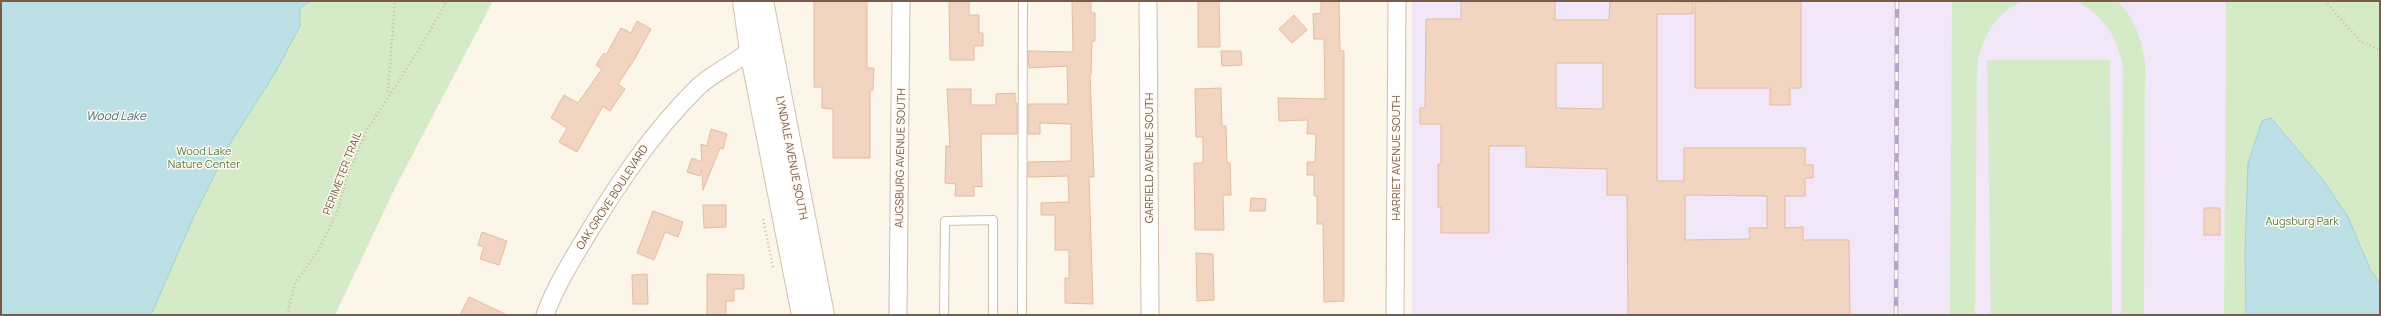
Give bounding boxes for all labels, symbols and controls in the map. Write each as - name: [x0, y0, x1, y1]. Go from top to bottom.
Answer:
- street label: AUGSBURG AVENUE SOUTH: [891, 88, 908, 228]
- street label: GARFIELD AVENUE SOUTH: [1141, 93, 1156, 223]
- street label: LYNDALE AVENUE SOUTH: [773, 95, 812, 221]
- street label: HARRIET AVENUE SOUTH: [1388, 95, 1403, 221]
- water label: Wood Lake: [86, 107, 147, 124]
- street label: PERIMETER TRAIL: [319, 128, 365, 217]
- street label: OAK GROVE BOULEVARD: [572, 141, 651, 252]
- park label: Wood Lake Nature Center: [168, 143, 240, 171]
- park label: Augsburg Park: [2265, 213, 2339, 228]

